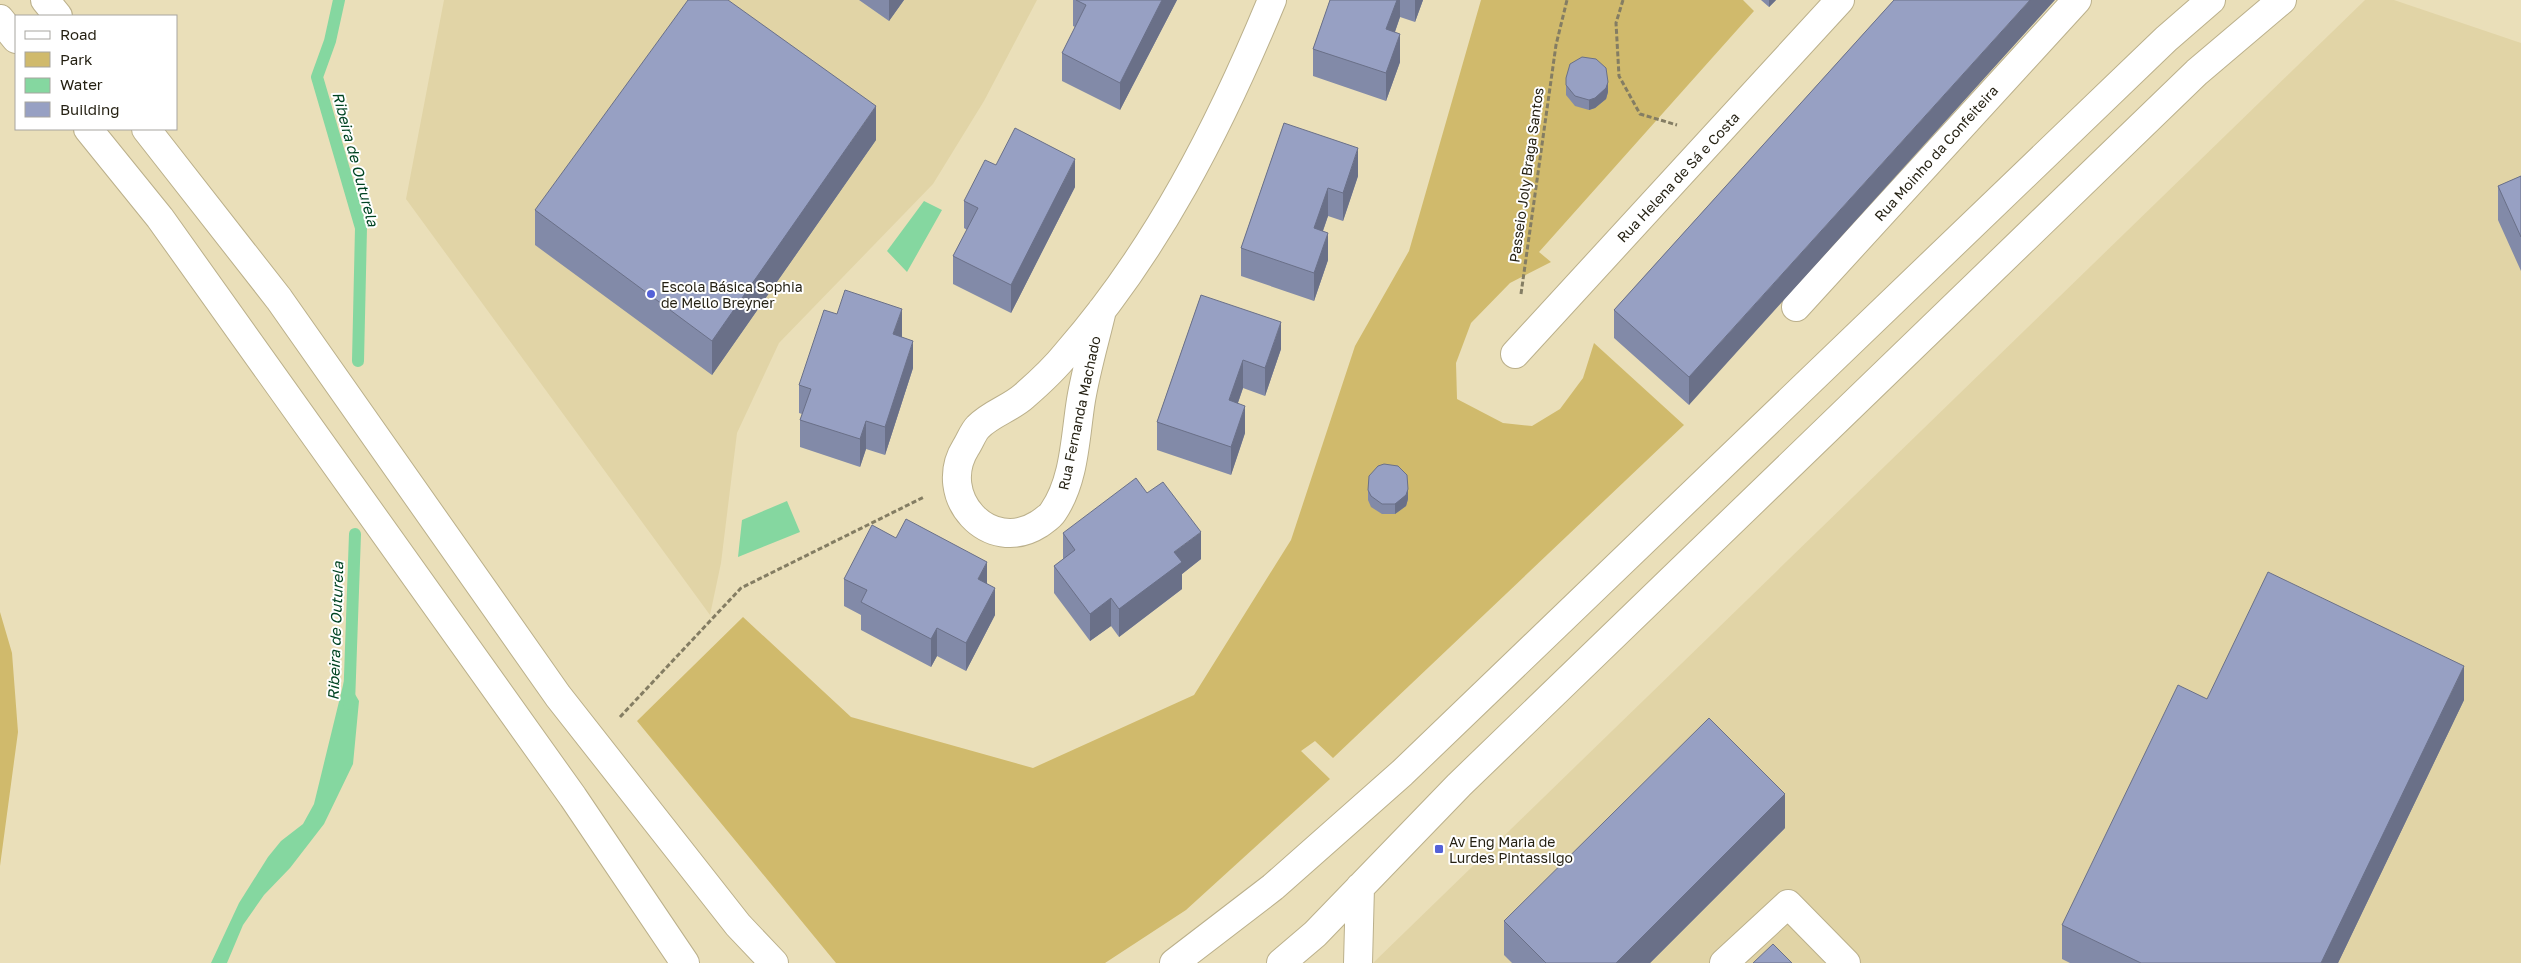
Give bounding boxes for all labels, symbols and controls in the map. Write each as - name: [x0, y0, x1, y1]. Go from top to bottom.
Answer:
- legend: [15, 15, 178, 130]
- text: Road: [60, 25, 97, 43]
- text: Park: [60, 50, 93, 68]
- text: Water: [60, 75, 103, 93]
- street label: Rua Moinho da Confeiteira: [1871, 82, 2001, 224]
- street label: Passeio Joly Braga Santos: [1505, 86, 1547, 264]
- water label: Ribeira de Outurela: [329, 90, 383, 229]
- text: Building: [60, 100, 120, 118]
- street label: Rua Helena de Sá e Costa: [1613, 109, 1743, 245]
- place label: Escola Básica Sophia de Mello Breyner: [661, 278, 803, 311]
- marker: Escola Básica Sophia de Mello Breyner: [645, 288, 657, 300]
- street label: Rua Fernanda Machado: [1054, 334, 1104, 492]
- water label: Ribeira de Outurela: [324, 561, 346, 701]
- place label: Av Eng Maria de Lurdes Pintassilgo: [1449, 833, 1573, 866]
- marker: Av Eng Maria de Lurdes Pintassilgo: [1433, 843, 1445, 855]

